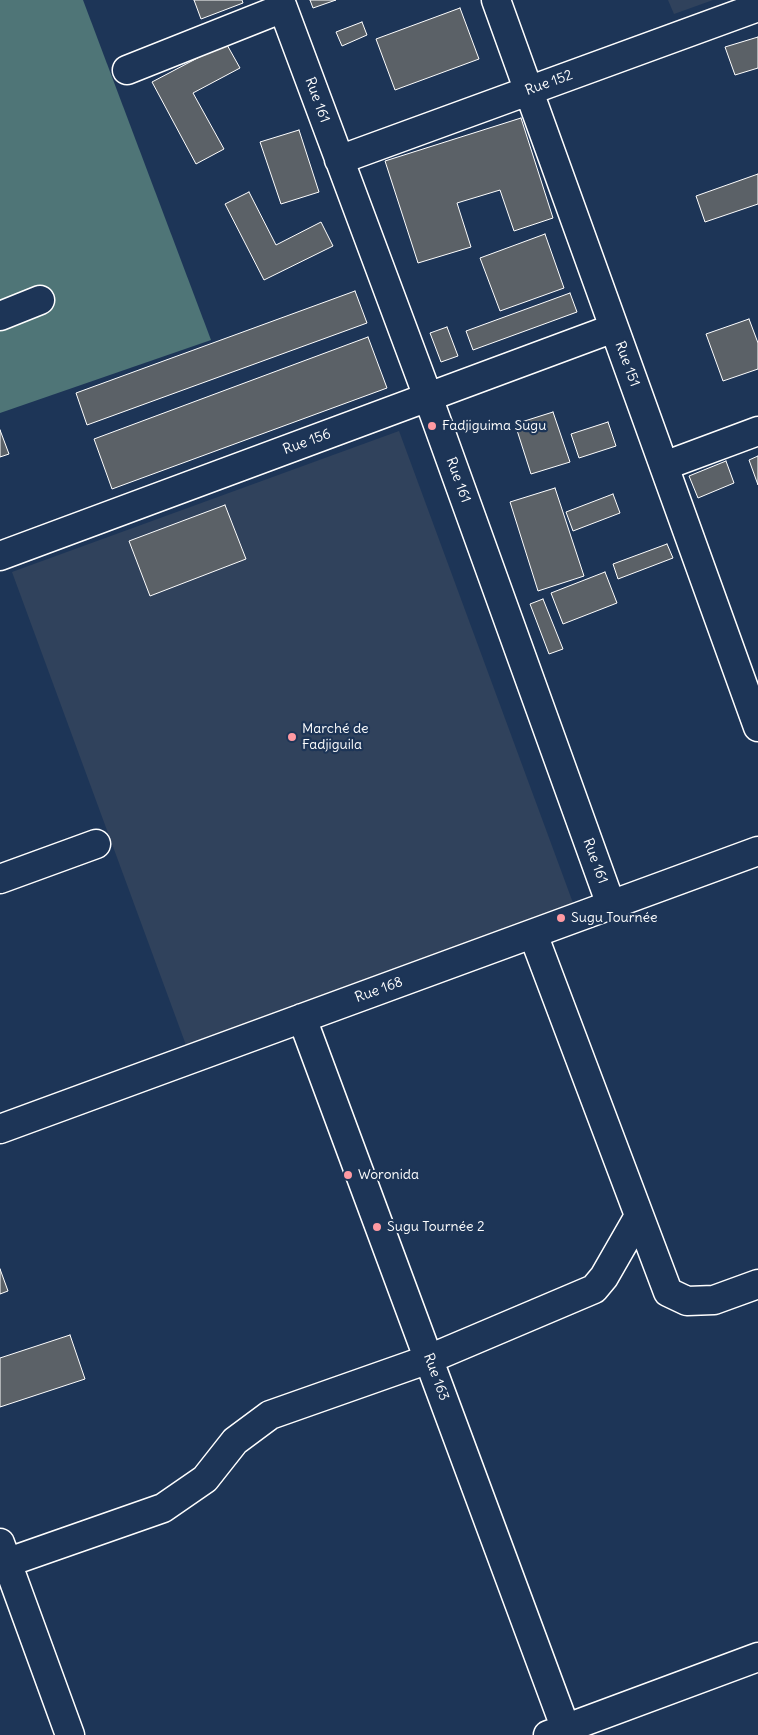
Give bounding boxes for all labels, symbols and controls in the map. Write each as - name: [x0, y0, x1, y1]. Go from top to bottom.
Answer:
- street label: Rue 152: [523, 67, 575, 99]
- street label: Rue 161: [301, 75, 333, 125]
- street label: Rue 151: [611, 339, 643, 389]
- place label: Fadjiguima Sugu: [442, 418, 546, 434]
- marker: Fadjiguima Sugu: [426, 420, 438, 432]
- street label: Rue 156: [281, 426, 333, 458]
- street label: Rue 161: [442, 455, 474, 505]
- place label: Marché de Fadjiguila: [302, 721, 369, 754]
- marker: Marché de Fadjiguila: [286, 731, 298, 743]
- street label: Rue 161: [579, 836, 611, 886]
- place label: Sugu Tournée: [571, 910, 658, 926]
- marker: Sugu Tournée: [555, 912, 567, 924]
- street label: Rue 168: [353, 974, 405, 1006]
- place label: Woronida: [358, 1167, 419, 1183]
- marker: Woronida: [342, 1169, 354, 1181]
- place label: Sugu Tournée 2: [387, 1219, 485, 1235]
- marker: Sugu Tournée 2: [371, 1221, 383, 1233]
- street label: Rue 163: [420, 1351, 452, 1403]

